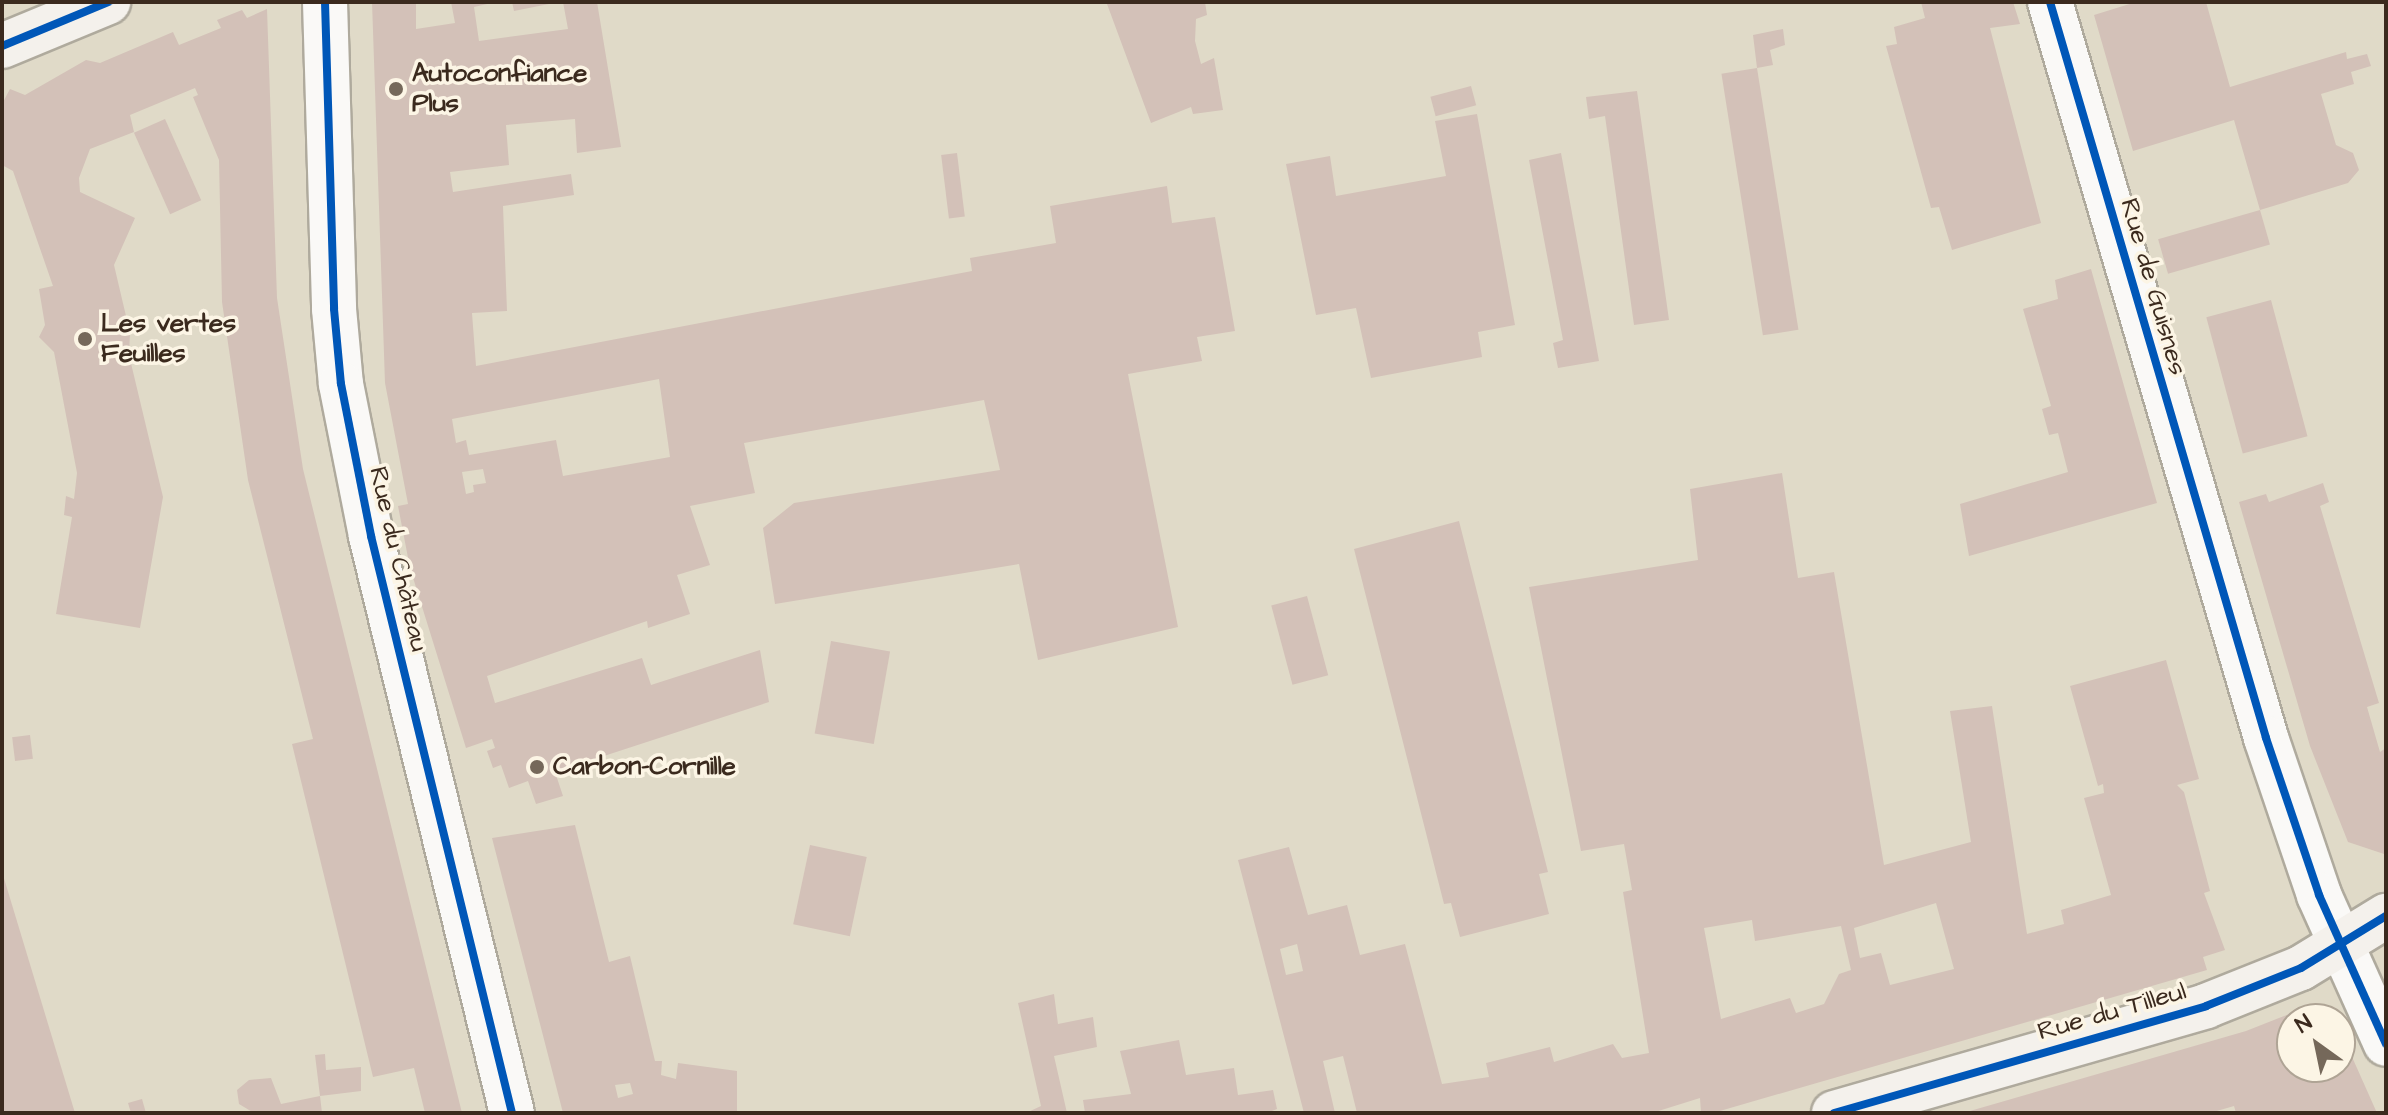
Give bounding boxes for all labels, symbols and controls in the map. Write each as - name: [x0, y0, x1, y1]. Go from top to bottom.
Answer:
- place label: Autoconfiance Plus: [412, 58, 587, 120]
- marker: Autoconfiance Plus: [387, 80, 405, 98]
- street label: Rue de Guisnes: [2113, 195, 2193, 379]
- place label: Les vertes Feuilles: [101, 308, 236, 370]
- marker: Les vertes Feuilles: [76, 330, 94, 348]
- street label: Rue du Château: [362, 464, 434, 654]
- place label: Carbon-Cornille: [553, 751, 736, 783]
- marker: Carbon-Cornille: [528, 758, 546, 776]
- street label: Rue du Tilleul: [2034, 976, 2190, 1048]
- north arrow: [2276, 1003, 2356, 1083]
- text: N: [2290, 1007, 2318, 1041]

